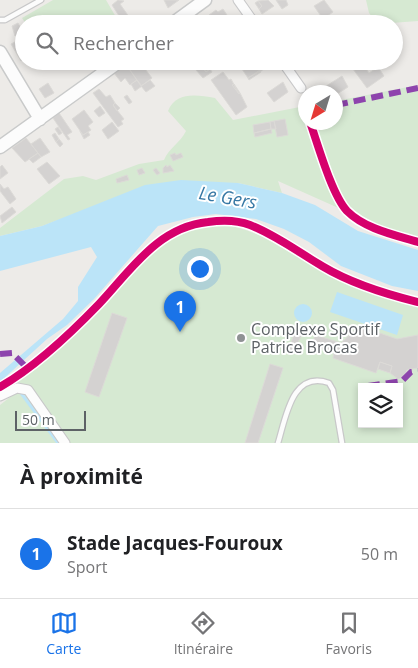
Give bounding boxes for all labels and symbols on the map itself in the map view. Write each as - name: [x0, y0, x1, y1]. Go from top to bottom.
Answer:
- north arrow: [298, 85, 343, 130]
- water label: Le Gers: [197, 180, 259, 214]
- your location: [187, 256, 213, 282]
- pin: 1: [164, 291, 196, 332]
- place label: Complexe Sportif Patrice Brocas: [251, 318, 381, 358]
- marker: Complexe Sportif Patrice Brocas: [235, 332, 247, 344]
- scale bar: [15, 408, 86, 431]

